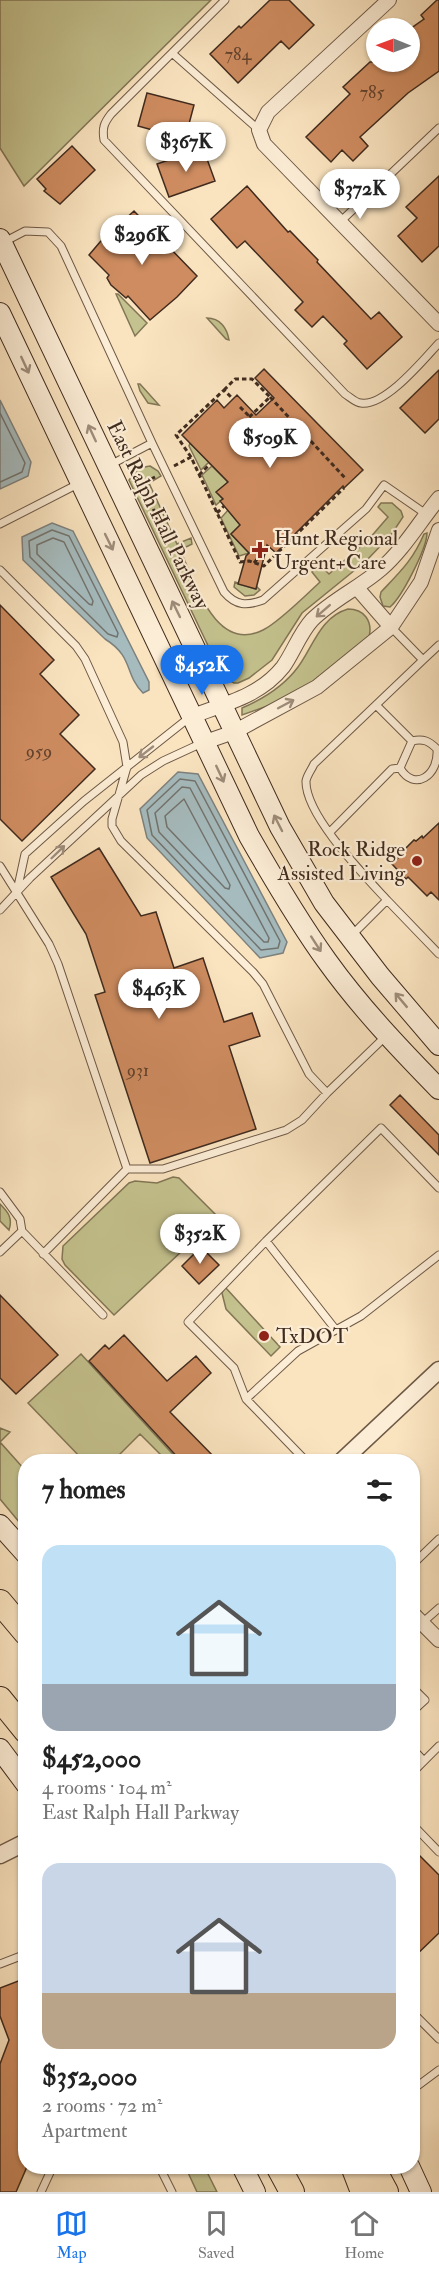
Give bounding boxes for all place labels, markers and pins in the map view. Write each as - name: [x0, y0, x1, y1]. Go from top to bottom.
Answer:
- pin: $367K: [144, 122, 228, 173]
- pin: $372K: [318, 169, 402, 220]
- pin: $296K: [100, 215, 184, 266]
- pin: $509K: [228, 418, 312, 469]
- place label: Hunt Regional Urgent+Care: [274, 525, 399, 576]
- marker: Hunt Regional Urgent+Care: [251, 541, 269, 559]
- pin: $452K: [160, 645, 244, 696]
- place label: Rock Ridge Assisted Living: [277, 836, 406, 887]
- marker: Rock Ridge Assisted Living: [410, 854, 424, 868]
- pin: $463K: [117, 969, 201, 1020]
- pin: $352K: [158, 1214, 242, 1265]
- place label: TxDOT: [276, 1323, 349, 1350]
- marker: TxDOT: [257, 1329, 271, 1343]

